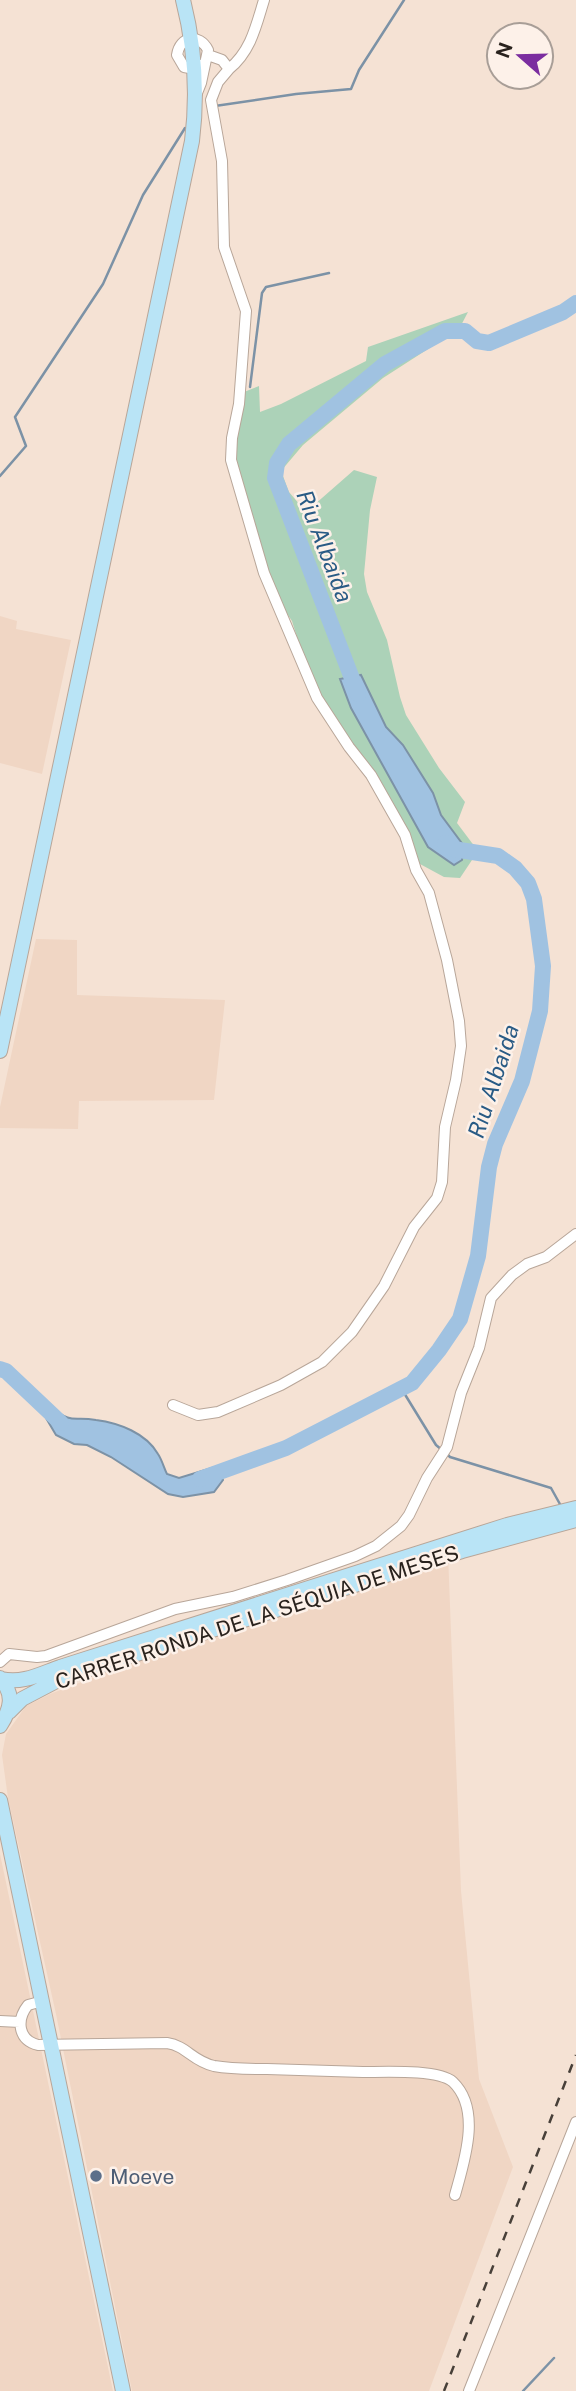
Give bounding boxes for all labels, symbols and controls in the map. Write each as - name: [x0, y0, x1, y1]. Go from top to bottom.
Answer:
- north arrow: [485, 21, 555, 91]
- text: N: [491, 39, 517, 61]
- water label: Riu Albaida: [291, 486, 359, 606]
- water label: Riu Albaida: [462, 1021, 524, 1141]
- street label: CARRER RONDA DE LA SÉQUIA DE MESES: [52, 1540, 462, 1694]
- place label: Moeve: [110, 2164, 174, 2189]
- marker: Moeve: [88, 2168, 104, 2184]

